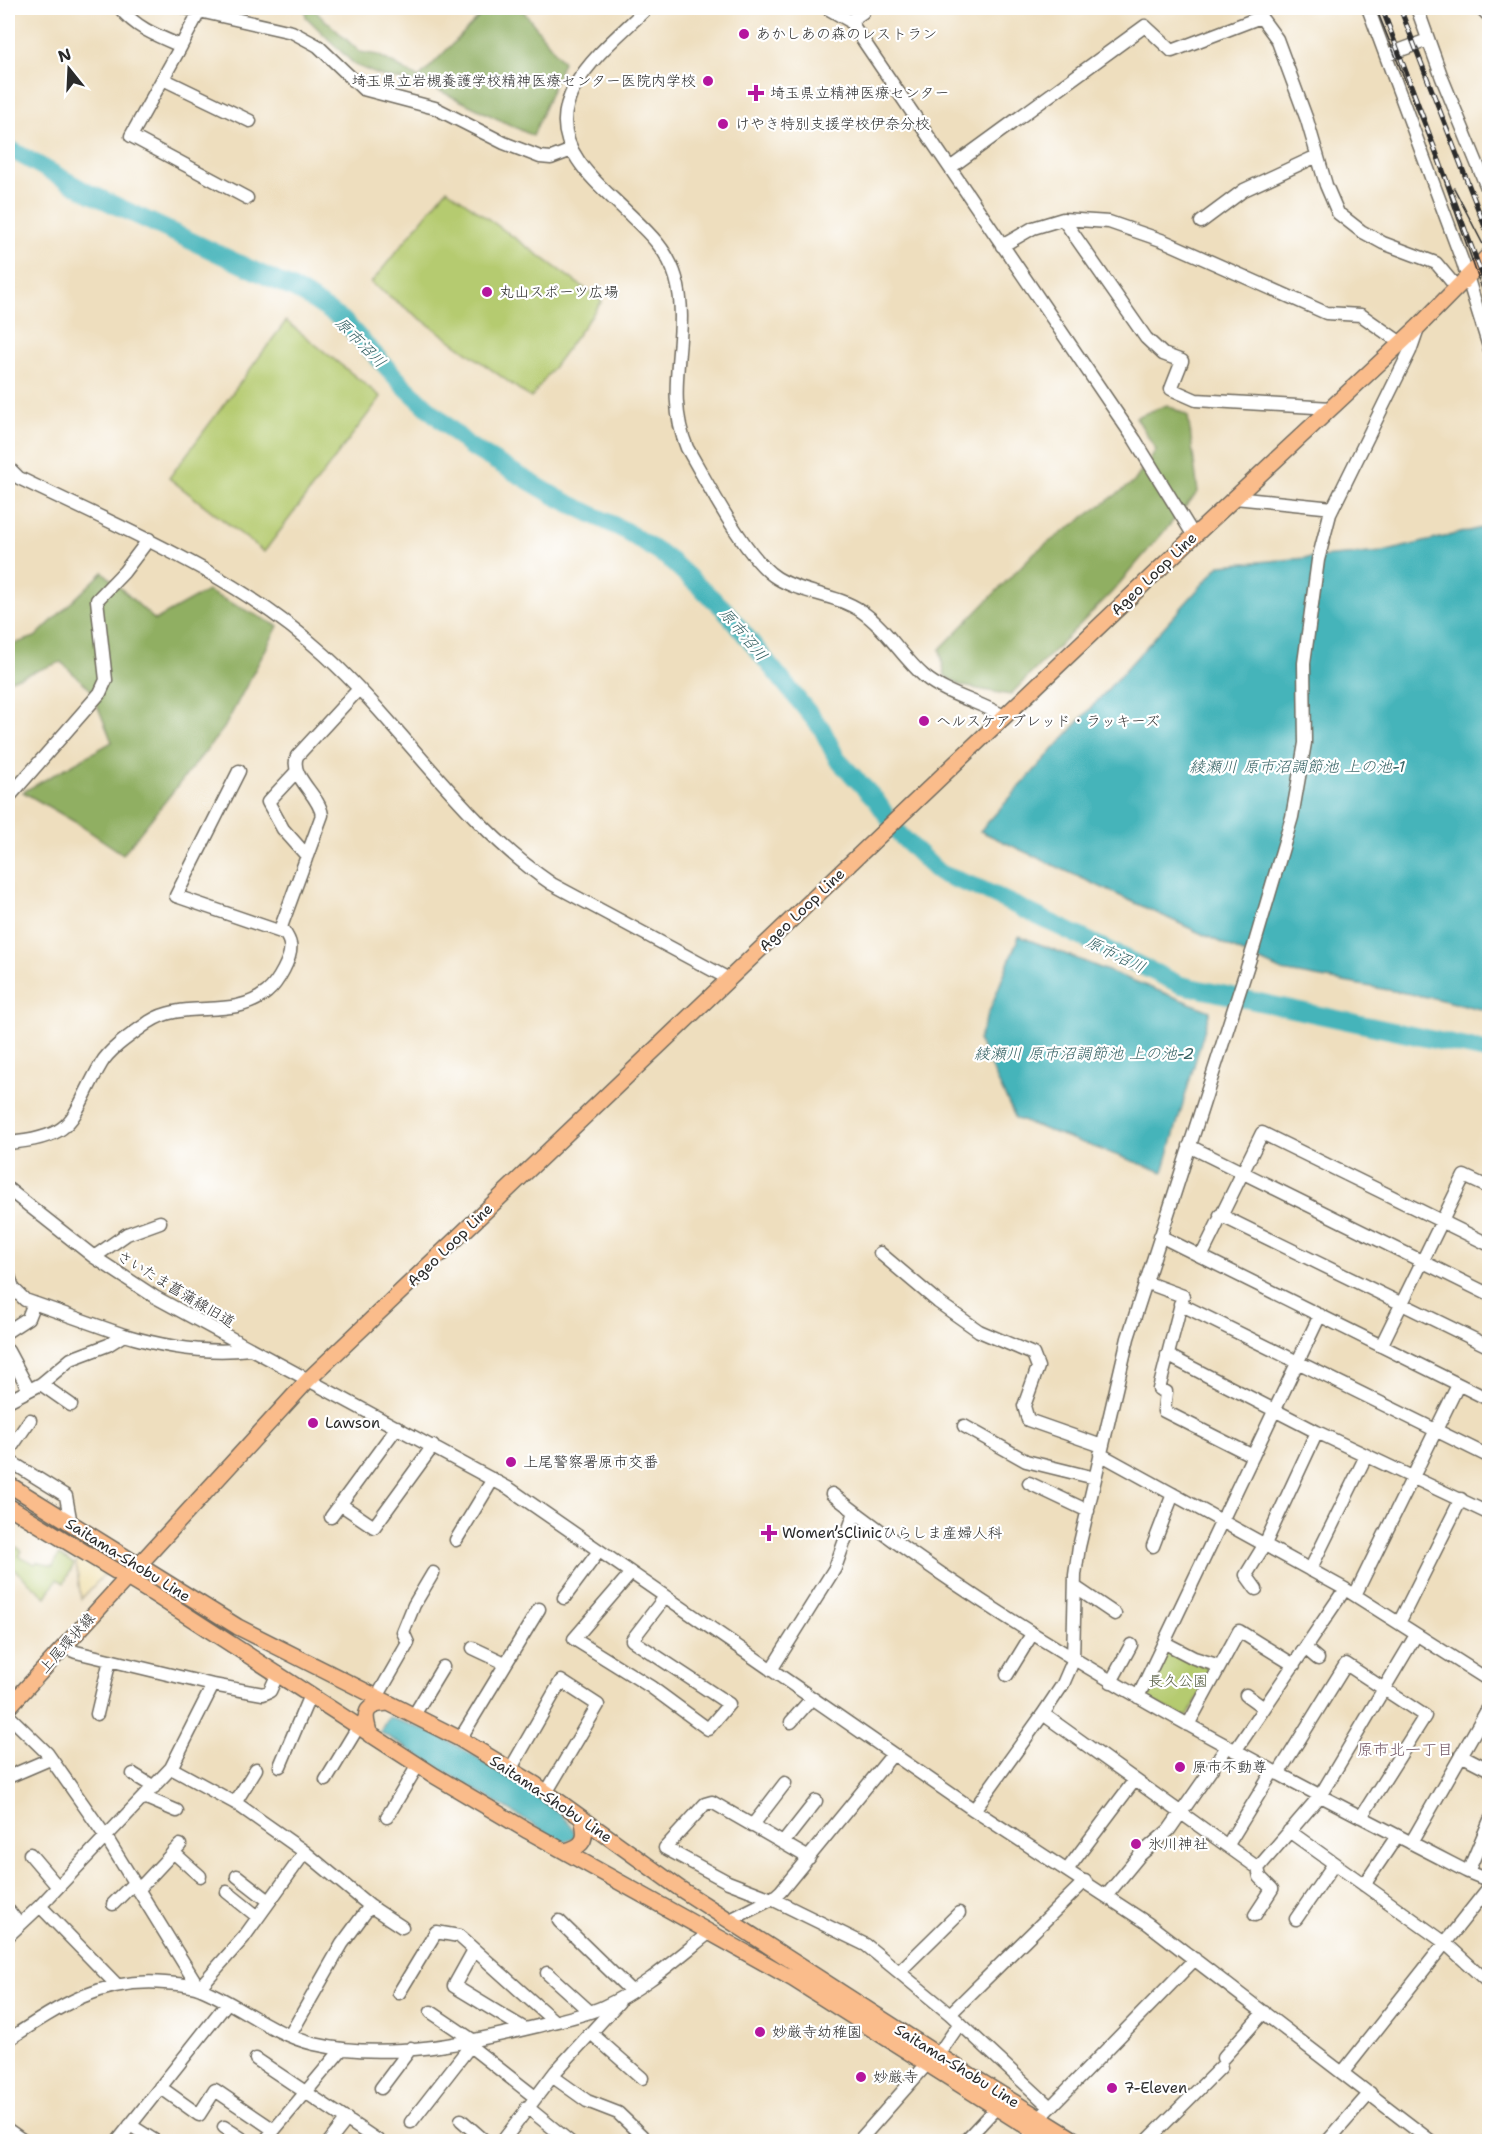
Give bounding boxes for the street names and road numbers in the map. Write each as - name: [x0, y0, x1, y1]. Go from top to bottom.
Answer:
- street label: Ageo Loop Line: [1107, 528, 1201, 620]
- street label: Ageo Loop Line: [755, 864, 849, 956]
- street label: Ageo Loop Line: [403, 1199, 497, 1291]
- street label: さいたま菖蒲線旧道: [113, 1246, 239, 1332]
- street label: Saitama-Shobu Line: [62, 1514, 194, 1606]
- street label: 上尾環状線: [34, 1608, 100, 1678]
- street label: Saitama-Shobu Line: [486, 1751, 616, 1847]
- street label: Saitama-Shobu Line: [891, 2020, 1023, 2112]

